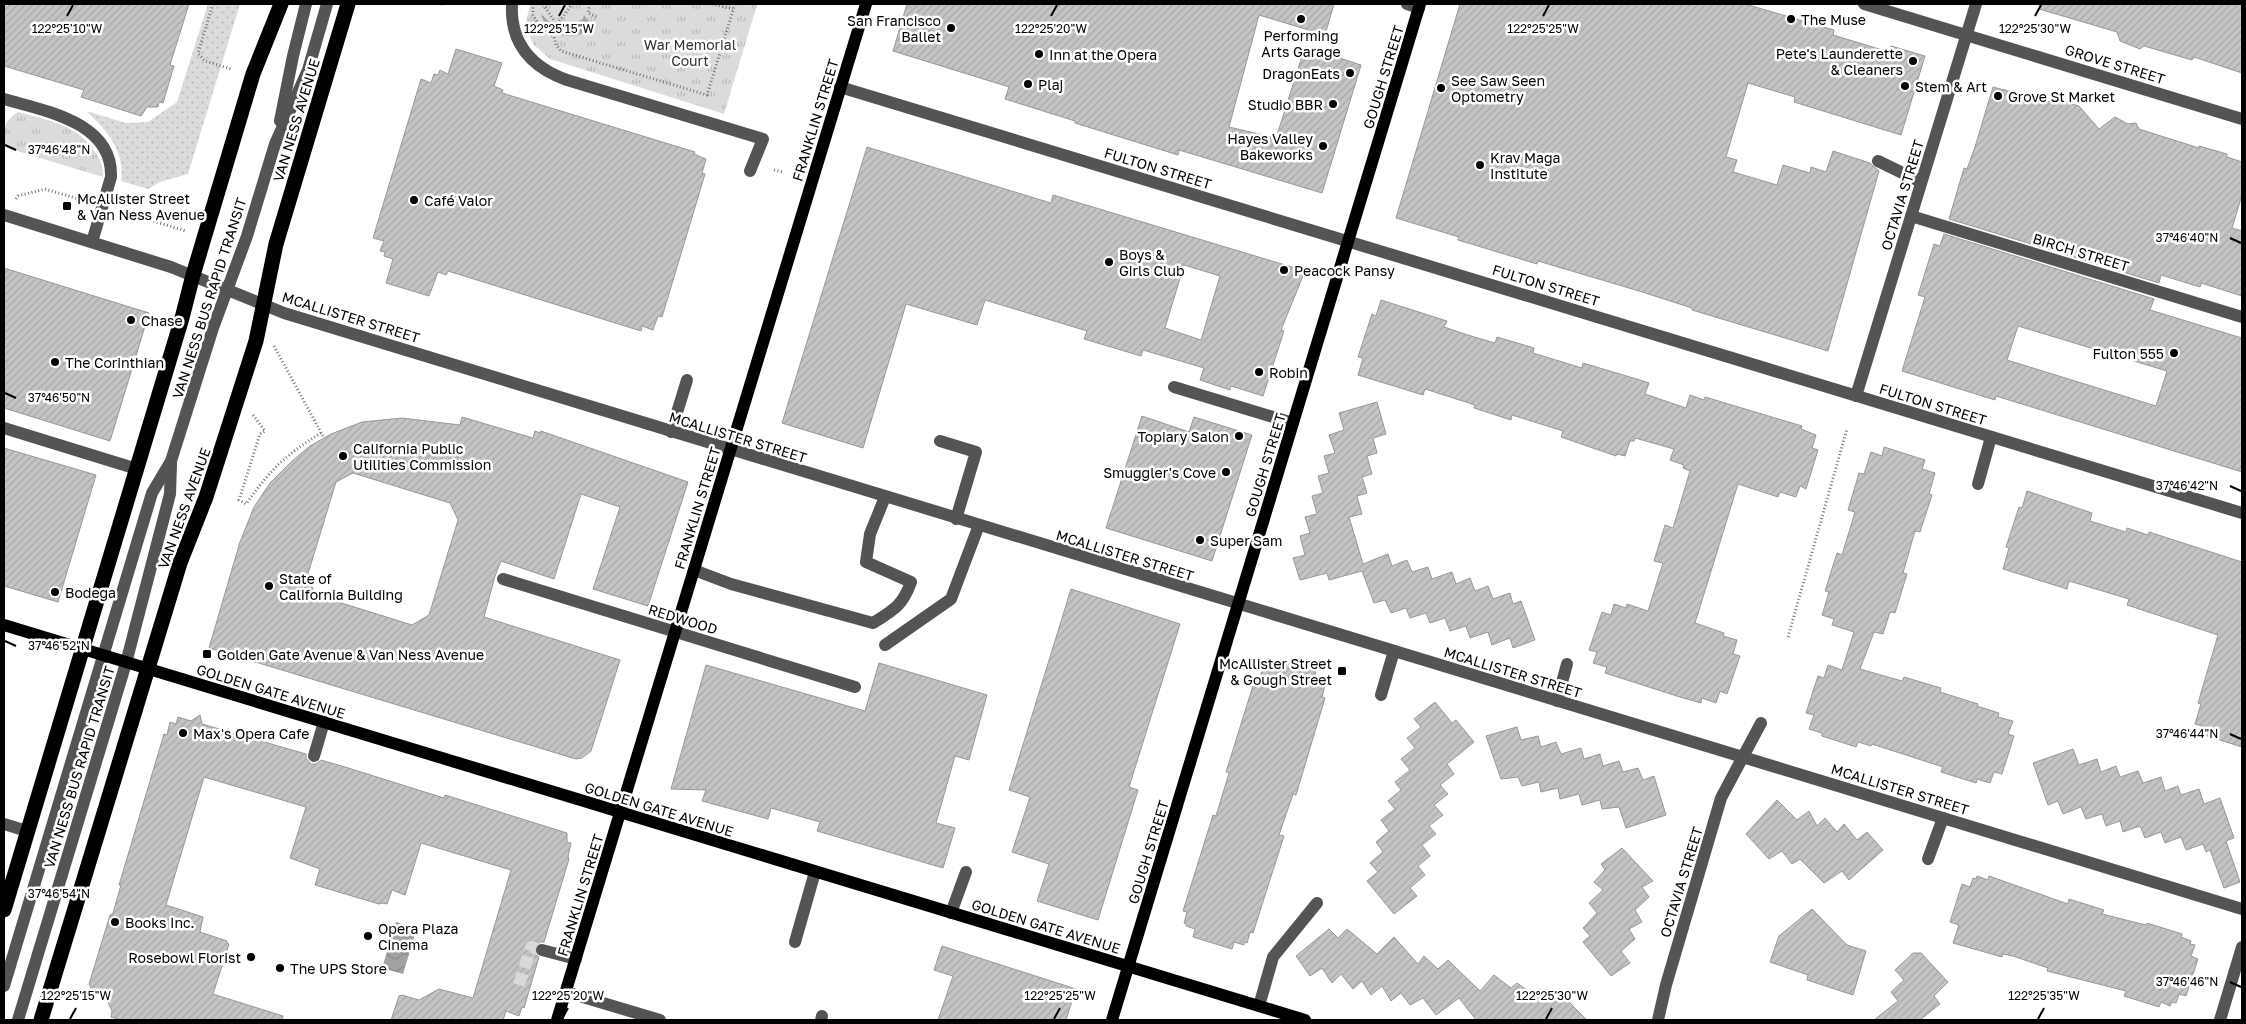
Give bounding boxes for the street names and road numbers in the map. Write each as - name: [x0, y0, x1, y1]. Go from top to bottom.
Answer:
- street label: GOUGH STREET: [1359, 23, 1407, 131]
- street label: GROVE STREET: [2063, 41, 2167, 87]
- street label: VAN NESS AVENUE: [269, 56, 323, 184]
- street label: FRANKLIN STREET: [788, 57, 842, 183]
- street label: OCTAVIA STREET: [1877, 137, 1927, 252]
- street label: FULTON STREET: [1102, 144, 1214, 192]
- street label: VAN NESS BUS RAPID TRANSIT: [168, 195, 250, 401]
- street label: BIRCH STREET: [2031, 229, 2132, 275]
- street label: FULTON STREET: [1490, 261, 1602, 309]
- street label: MCALLISTER STREET: [280, 288, 422, 346]
- street label: FULTON STREET: [1877, 380, 1989, 428]
- street label: MCALLISTER STREET: [667, 408, 809, 466]
- street label: GOUGH STREET: [1241, 411, 1289, 519]
- street label: VAN NESS AVENUE: [154, 445, 214, 571]
- street label: FRANKLIN STREET: [670, 445, 724, 571]
- street label: MCALLISTER STREET: [1054, 526, 1196, 584]
- street label: REDWOOD: [646, 600, 720, 638]
- street label: MCALLISTER STREET: [1442, 643, 1584, 701]
- street label: GOLDEN GATE AVENUE: [195, 660, 347, 722]
- street label: VAN NESS BUS RAPID TRANSIT: [40, 664, 118, 870]
- street label: MCALLISTER STREET: [1829, 760, 1971, 818]
- street label: GOLDEN GATE AVENUE: [583, 778, 735, 840]
- street label: GOUGH STREET: [1124, 798, 1172, 906]
- street label: OCTAVIA STREET: [1656, 824, 1706, 939]
- street label: FRANKLIN STREET: [553, 832, 607, 958]
- street label: GOLDEN GATE AVENUE: [970, 895, 1122, 957]

